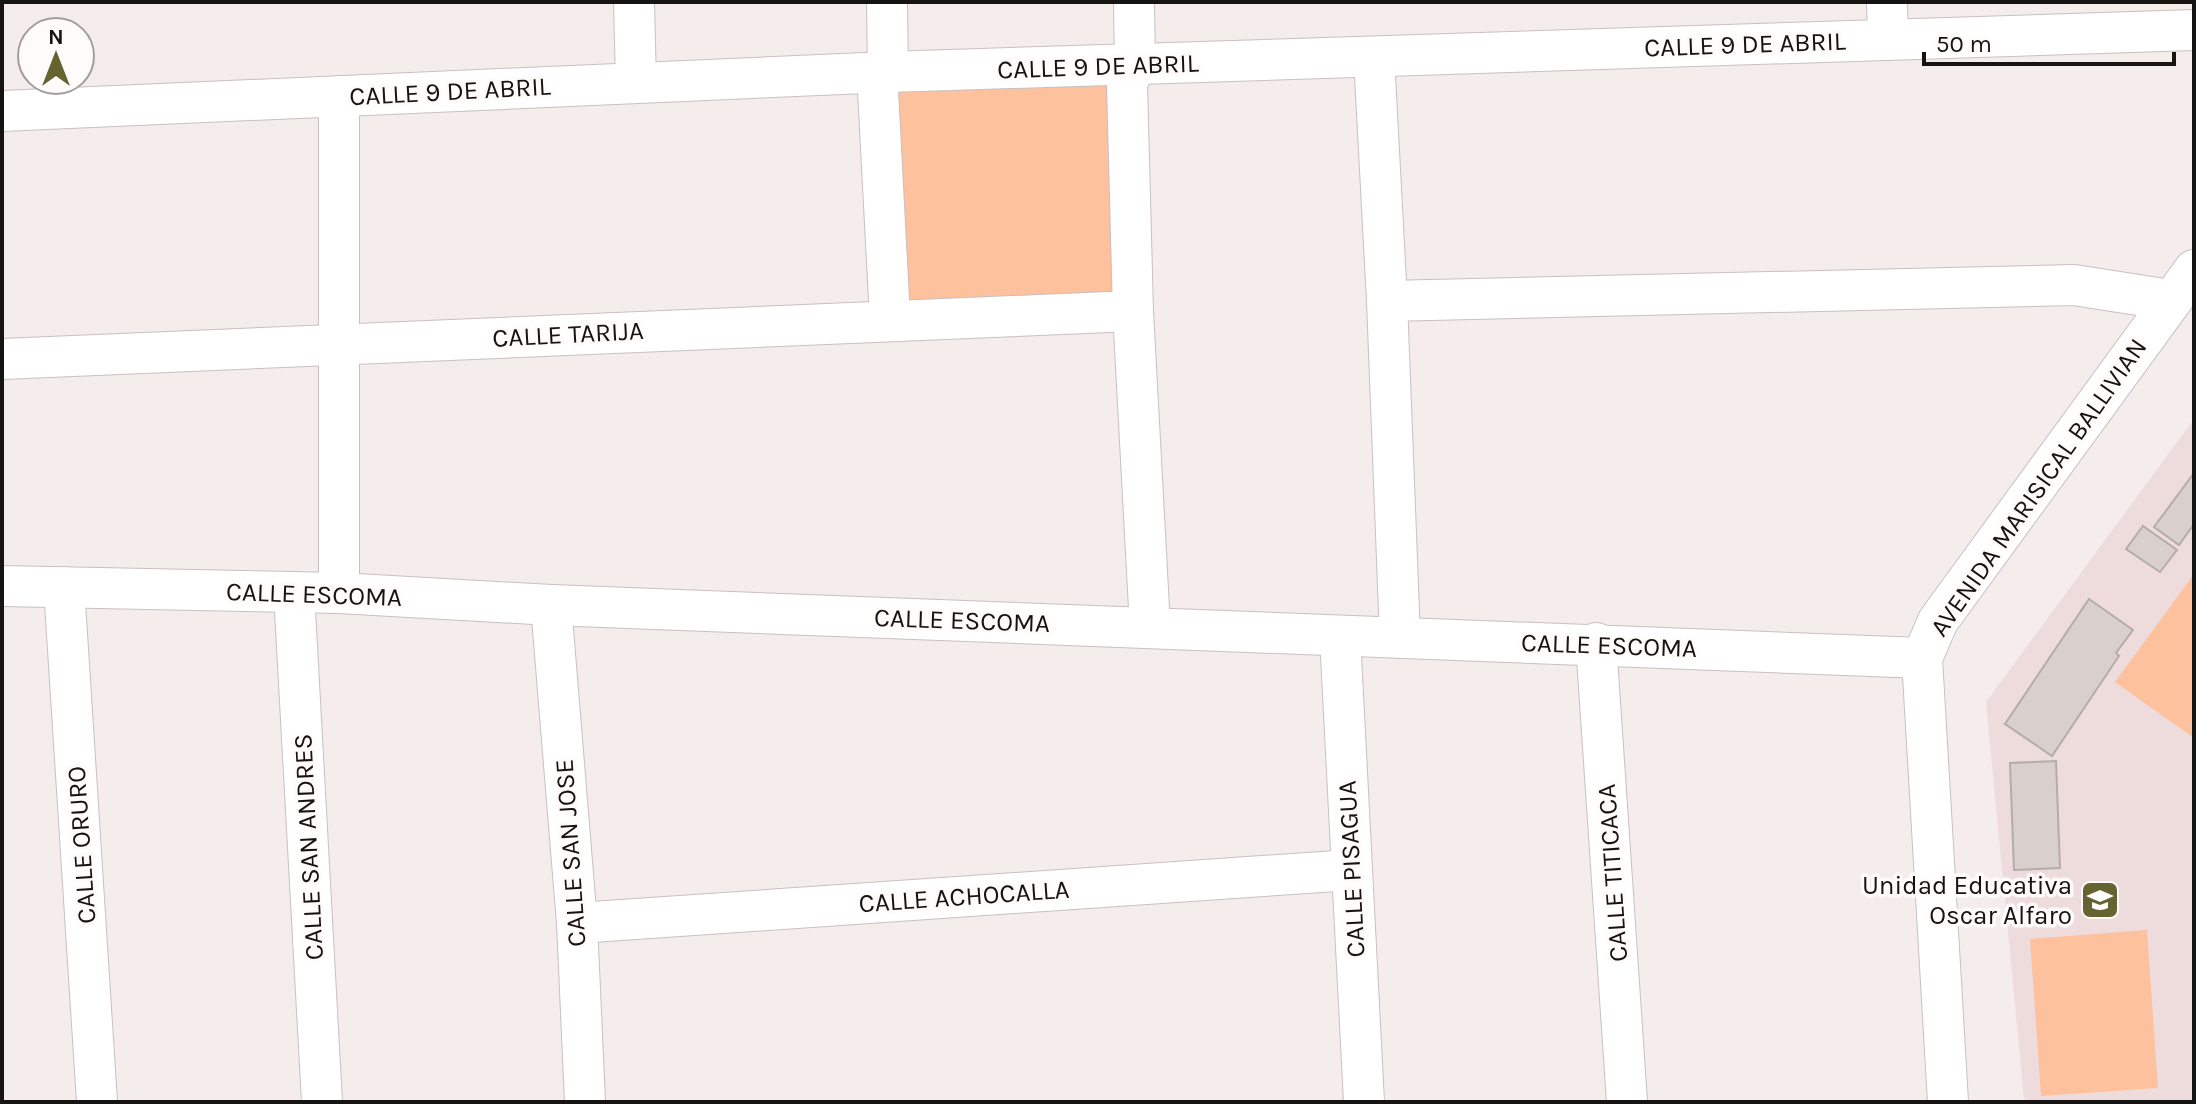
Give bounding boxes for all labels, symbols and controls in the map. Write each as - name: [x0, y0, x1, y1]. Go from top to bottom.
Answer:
- north arrow: [16, 16, 96, 96]
- scale bar: [1924, 16, 2174, 66]
- text: N: [48, 24, 64, 50]
- street label: CALLE 9 DE ABRIL: [1644, 25, 1846, 64]
- text: 50 m: [1936, 30, 1992, 58]
- street label: CALLE 9 DE ABRIL: [997, 47, 1199, 86]
- street label: CALLE 9 DE ABRIL: [349, 71, 552, 112]
- street label: CALLE TARIJA: [492, 315, 645, 354]
- street label: AVENIDA MARISICAL BALLIVIAN: [1923, 332, 2153, 642]
- street label: CALLE ESCOMA: [226, 576, 403, 613]
- street label: CALLE ESCOMA: [874, 602, 1051, 639]
- street label: CALLE ESCOMA: [1521, 627, 1698, 664]
- street label: CALLE SAN ANDRES: [287, 733, 330, 961]
- street label: CALLE SAN JOSE: [548, 758, 593, 948]
- street label: CALLE ORURO: [61, 765, 102, 925]
- street label: CALLE PISAGUA: [1331, 780, 1372, 958]
- street label: CALLE TITICACA: [1591, 783, 1634, 963]
- place label: Unidad Educativa Oscar Alfaro: [1862, 870, 2072, 931]
- street label: CALLE ACHOCALLA: [858, 874, 1070, 919]
- school or university icon: Unidad Educativa Oscar Alfaro: [2079, 879, 2121, 921]

